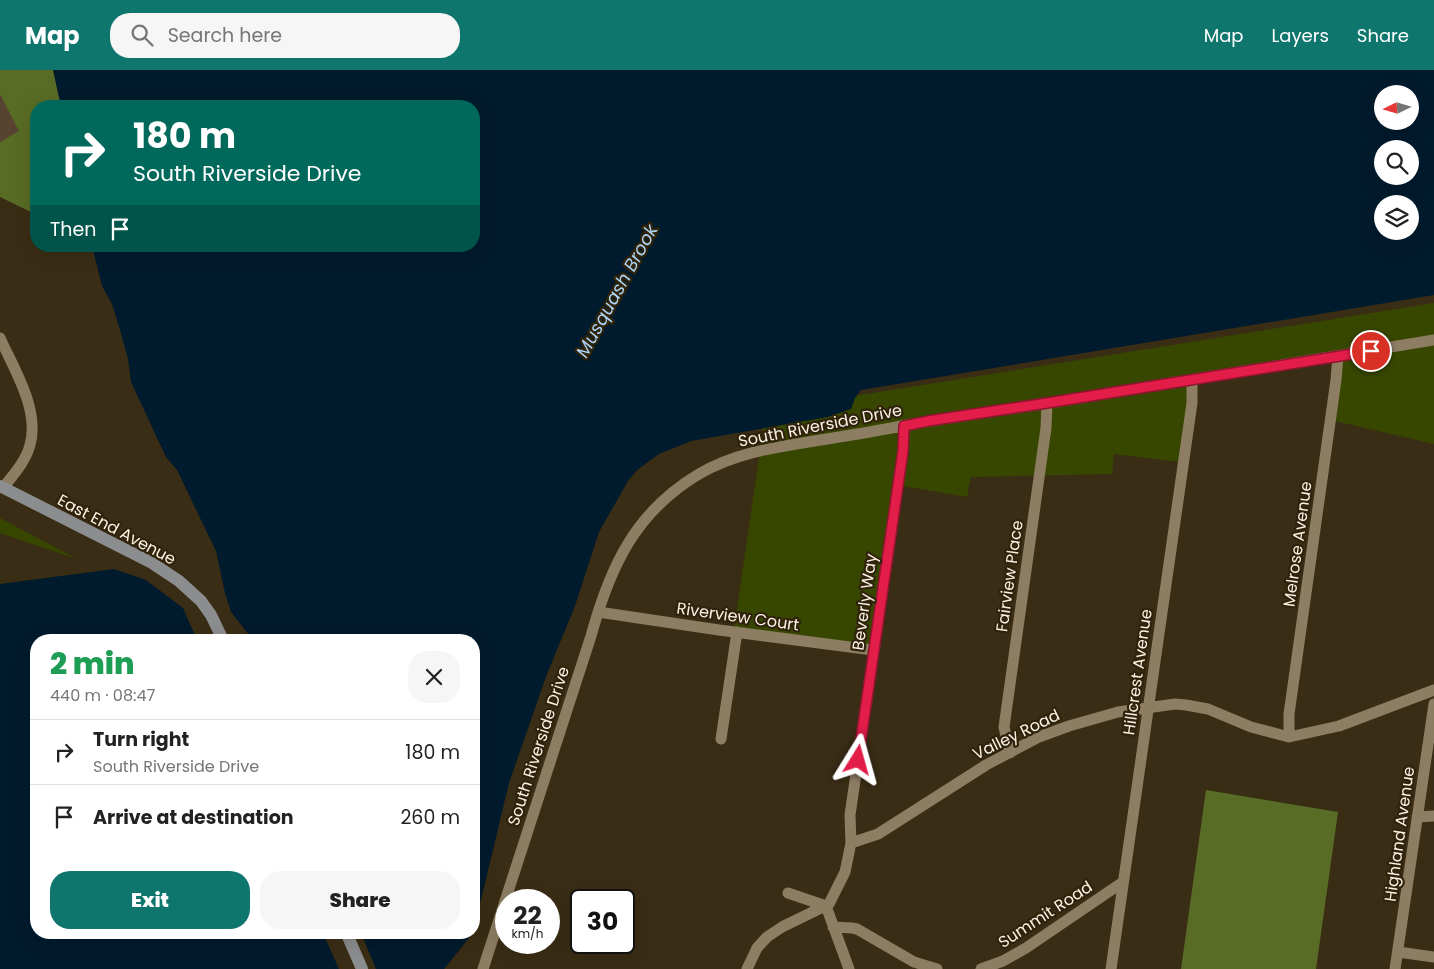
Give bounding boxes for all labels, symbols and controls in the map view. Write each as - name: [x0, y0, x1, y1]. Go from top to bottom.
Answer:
- search box: [110, 13, 460, 58]
- text: Map: [25, 19, 80, 52]
- icon: search: [128, 21, 156, 49]
- text: Search here: [168, 22, 282, 49]
- text: Map: [1204, 23, 1244, 48]
- text: Layers: [1272, 23, 1329, 48]
- text: Share: [1357, 23, 1409, 48]
- north arrow: [1374, 85, 1419, 130]
- map controls: [1374, 85, 1419, 240]
- text: 180 m: [133, 111, 236, 160]
- icon: right: [50, 120, 115, 185]
- button: search: [1374, 140, 1419, 185]
- text: South Riverside Drive: [133, 158, 361, 189]
- button: layers: [1374, 195, 1419, 240]
- icon: arrive: [106, 215, 134, 243]
- text: Then: [50, 216, 96, 243]
- water label: Musquash Brook: [570, 219, 664, 362]
- pin: [1350, 330, 1392, 372]
- icon: arrive: [1357, 337, 1385, 365]
- street label: South Riverside Drive: [736, 398, 904, 453]
- street label: Melrose Avenue: [1277, 480, 1318, 608]
- street label: East End Avenue: [53, 489, 180, 570]
- street label: Fairview Place: [990, 519, 1029, 633]
- street label: Beverly Way: [846, 552, 883, 652]
- street label: Riverview Court: [675, 597, 801, 636]
- street label: Hillcrest Avenue: [1117, 608, 1158, 737]
- text: 2 min: [50, 642, 135, 685]
- button: close: [408, 651, 460, 703]
- street label: South Riverside Drive: [502, 664, 575, 829]
- text: 440 m · 08:47: [50, 684, 155, 707]
- street label: Valley Road: [969, 703, 1064, 765]
- text: Turn right: [93, 726, 189, 753]
- position arrow: [831, 733, 883, 785]
- icon: right: [50, 738, 78, 766]
- text: 180 m: [405, 739, 460, 766]
- text: South Riverside Drive: [93, 755, 259, 778]
- street label: Highland Avenue: [1379, 765, 1420, 903]
- icon: arrive: [50, 803, 78, 831]
- text: Arrive at destination: [93, 804, 294, 831]
- text: 260 m: [400, 804, 460, 831]
- button: Exit: [50, 871, 250, 929]
- button: Share: [260, 871, 460, 929]
- street label: Summit Road: [994, 875, 1097, 954]
- speed limit sign: 30: [570, 889, 635, 954]
- text: 22: [513, 898, 542, 933]
- text: km/h: [512, 925, 543, 942]

